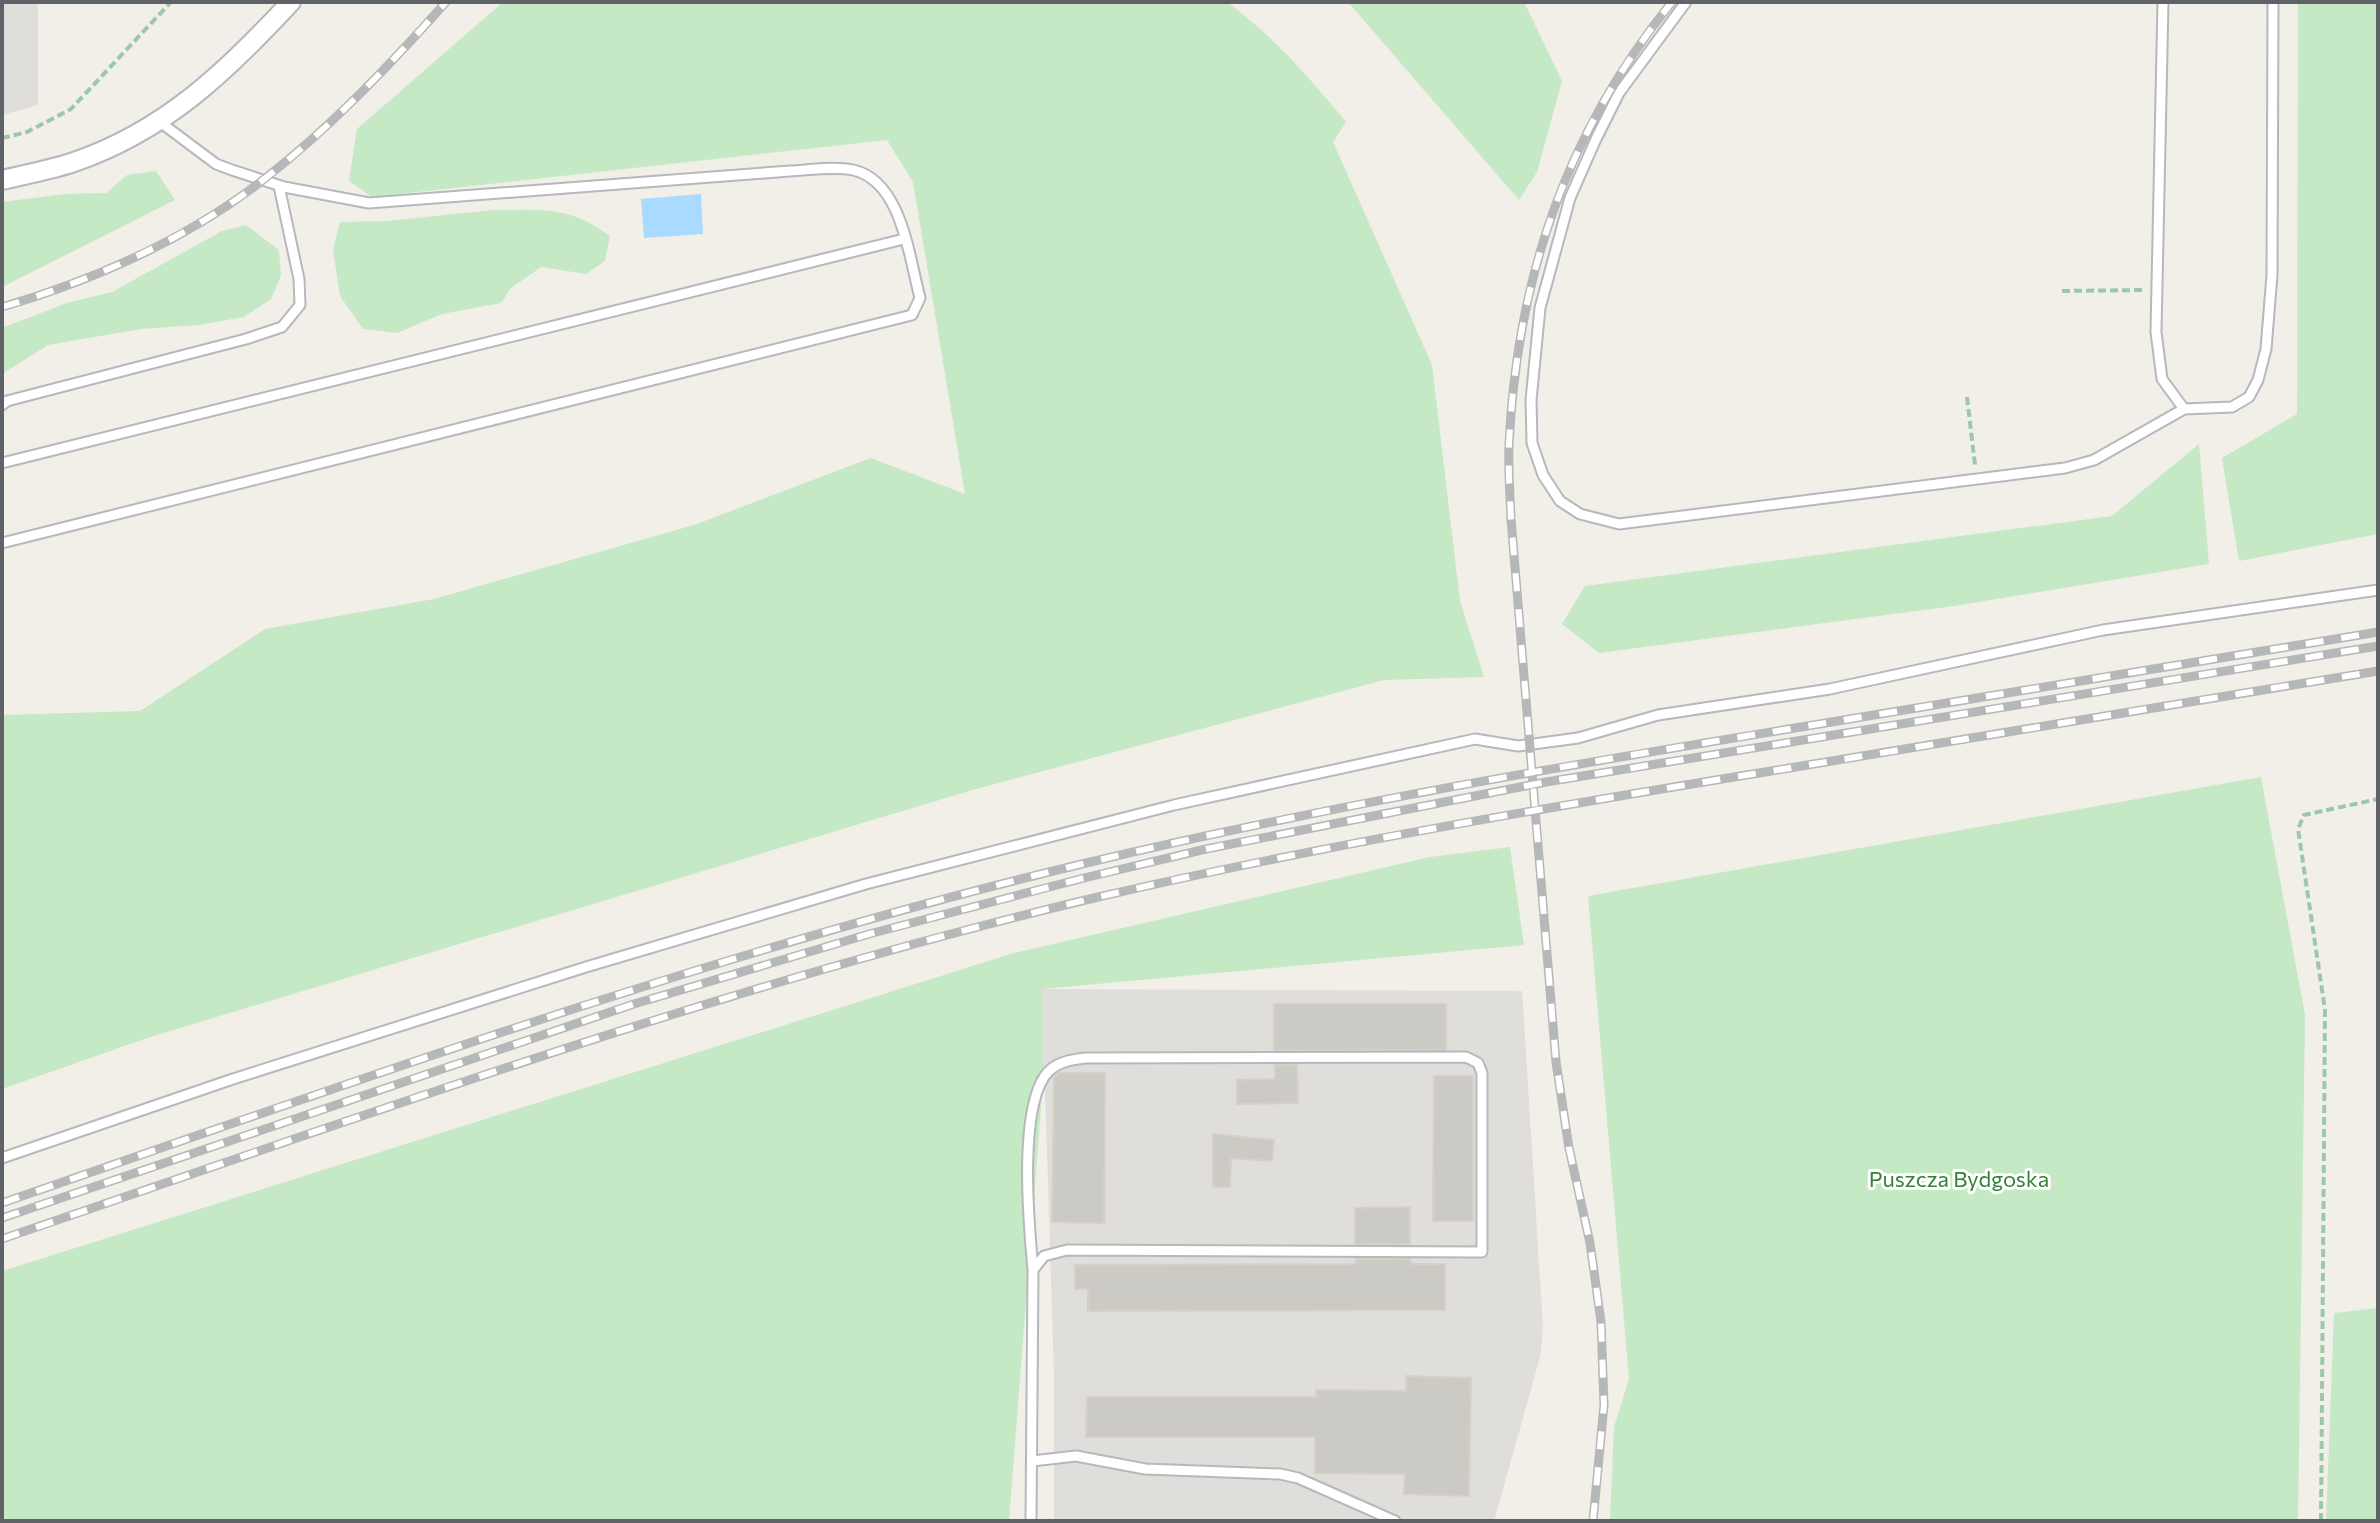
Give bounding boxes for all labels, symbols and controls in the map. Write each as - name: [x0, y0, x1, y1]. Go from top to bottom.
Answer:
- park label: Puszcza Bydgoska: [1869, 1165, 2049, 1192]

